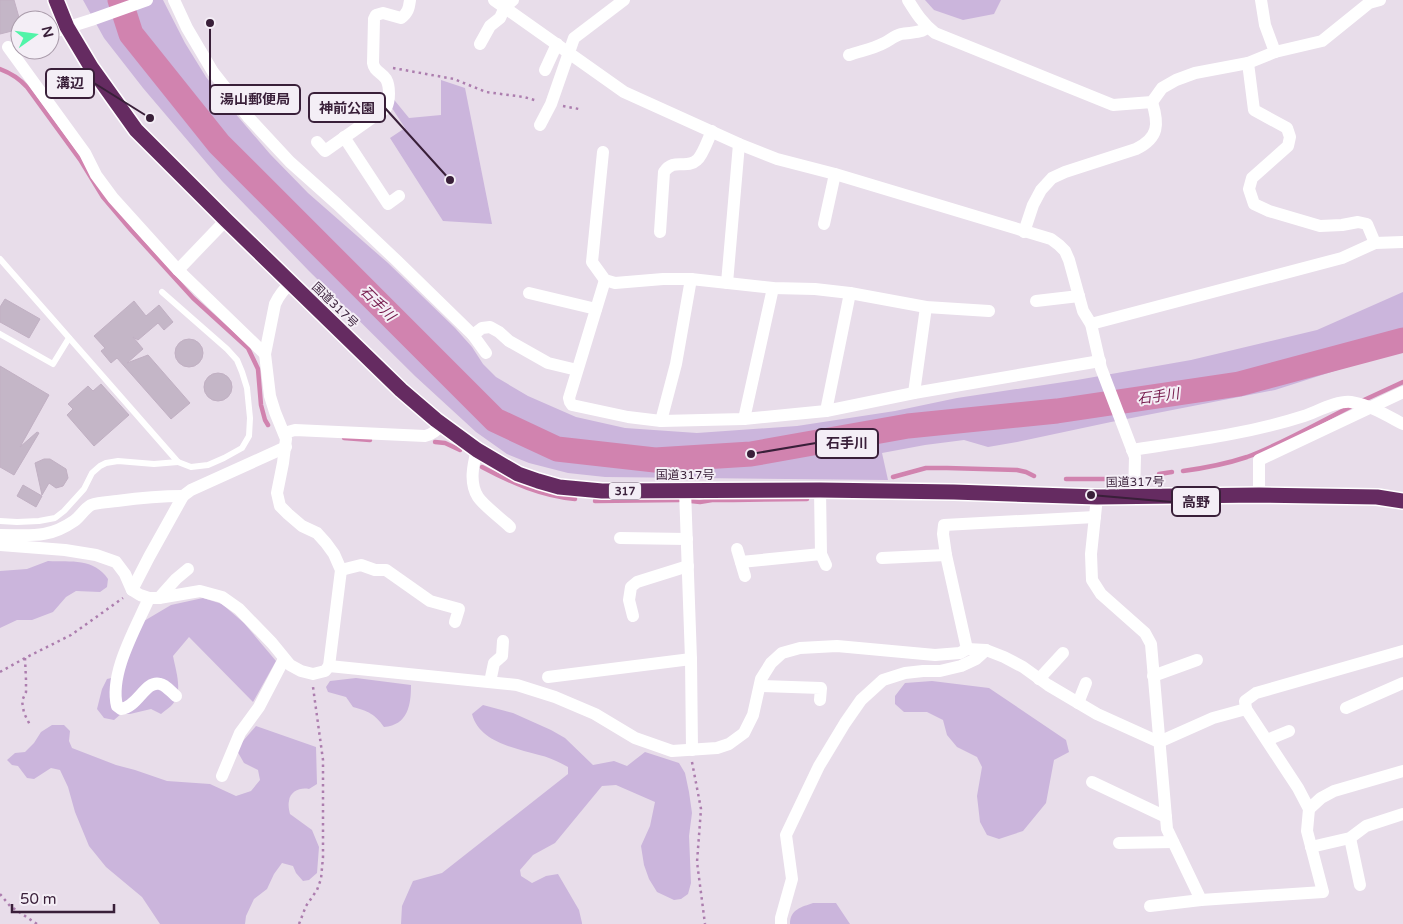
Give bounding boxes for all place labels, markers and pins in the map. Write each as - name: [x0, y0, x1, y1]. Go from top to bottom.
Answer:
- callout: 溝辺: [46, 69, 94, 98]
- callout: 湯山郵便局: [210, 85, 300, 114]
- callout: 神前公園: [309, 93, 385, 122]
- callout: 石手川: [816, 429, 878, 458]
- callout: 高野: [1172, 487, 1220, 516]

